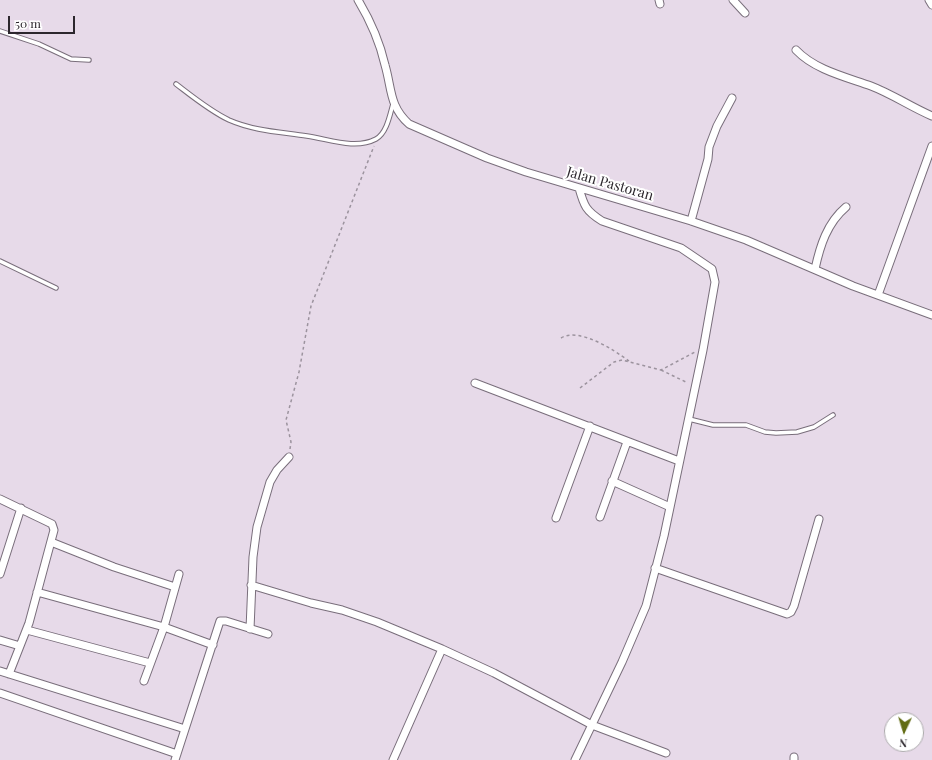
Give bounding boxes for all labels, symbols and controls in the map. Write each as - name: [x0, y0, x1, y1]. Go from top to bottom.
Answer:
- scale bar: [10, 8, 77, 34]
- text: 50 m: [15, 15, 41, 31]
- street label: Jalan Pastoran: [565, 164, 655, 204]
- north arrow: [884, 712, 924, 752]
- text: N: [899, 736, 908, 751]

